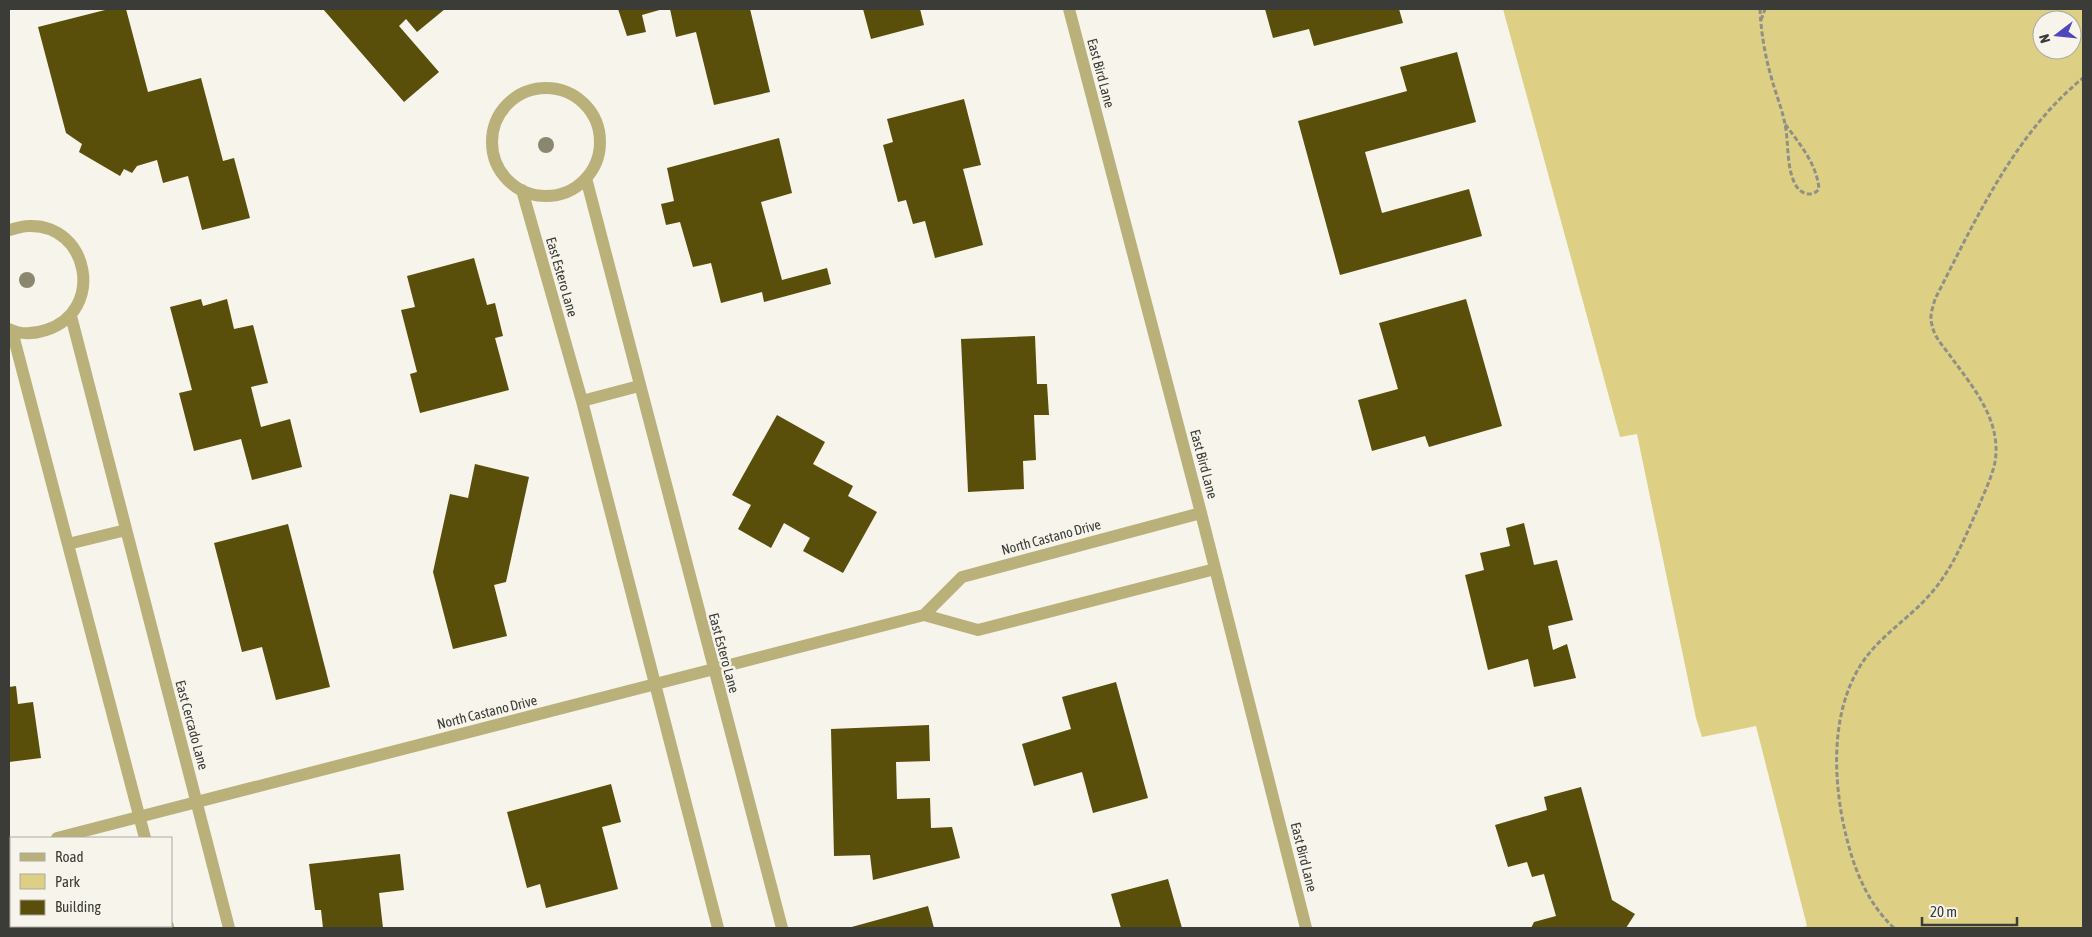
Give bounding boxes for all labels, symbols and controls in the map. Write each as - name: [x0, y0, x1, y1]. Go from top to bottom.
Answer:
- north arrow: [2032, 10, 2082, 60]
- text: N: [2036, 32, 2053, 45]
- street label: East Bird Lane: [1084, 37, 1118, 109]
- street label: East Estero Lane: [543, 235, 581, 319]
- street label: East Bird Lane: [1187, 428, 1221, 500]
- street label: North Castano Drive: [1000, 516, 1102, 558]
- street label: East Estero Lane: [706, 611, 742, 695]
- street label: East Cercado Lane: [172, 678, 212, 772]
- street label: North Castano Drive: [435, 692, 539, 732]
- street label: East Bird Lane: [1288, 821, 1320, 893]
- legend: [10, 837, 172, 927]
- text: Road: [55, 848, 84, 865]
- text: Park: [55, 873, 80, 890]
- scale bar: [1922, 894, 2017, 926]
- text: Building: [55, 898, 101, 915]
- text: 20 m: [1930, 903, 1957, 920]

